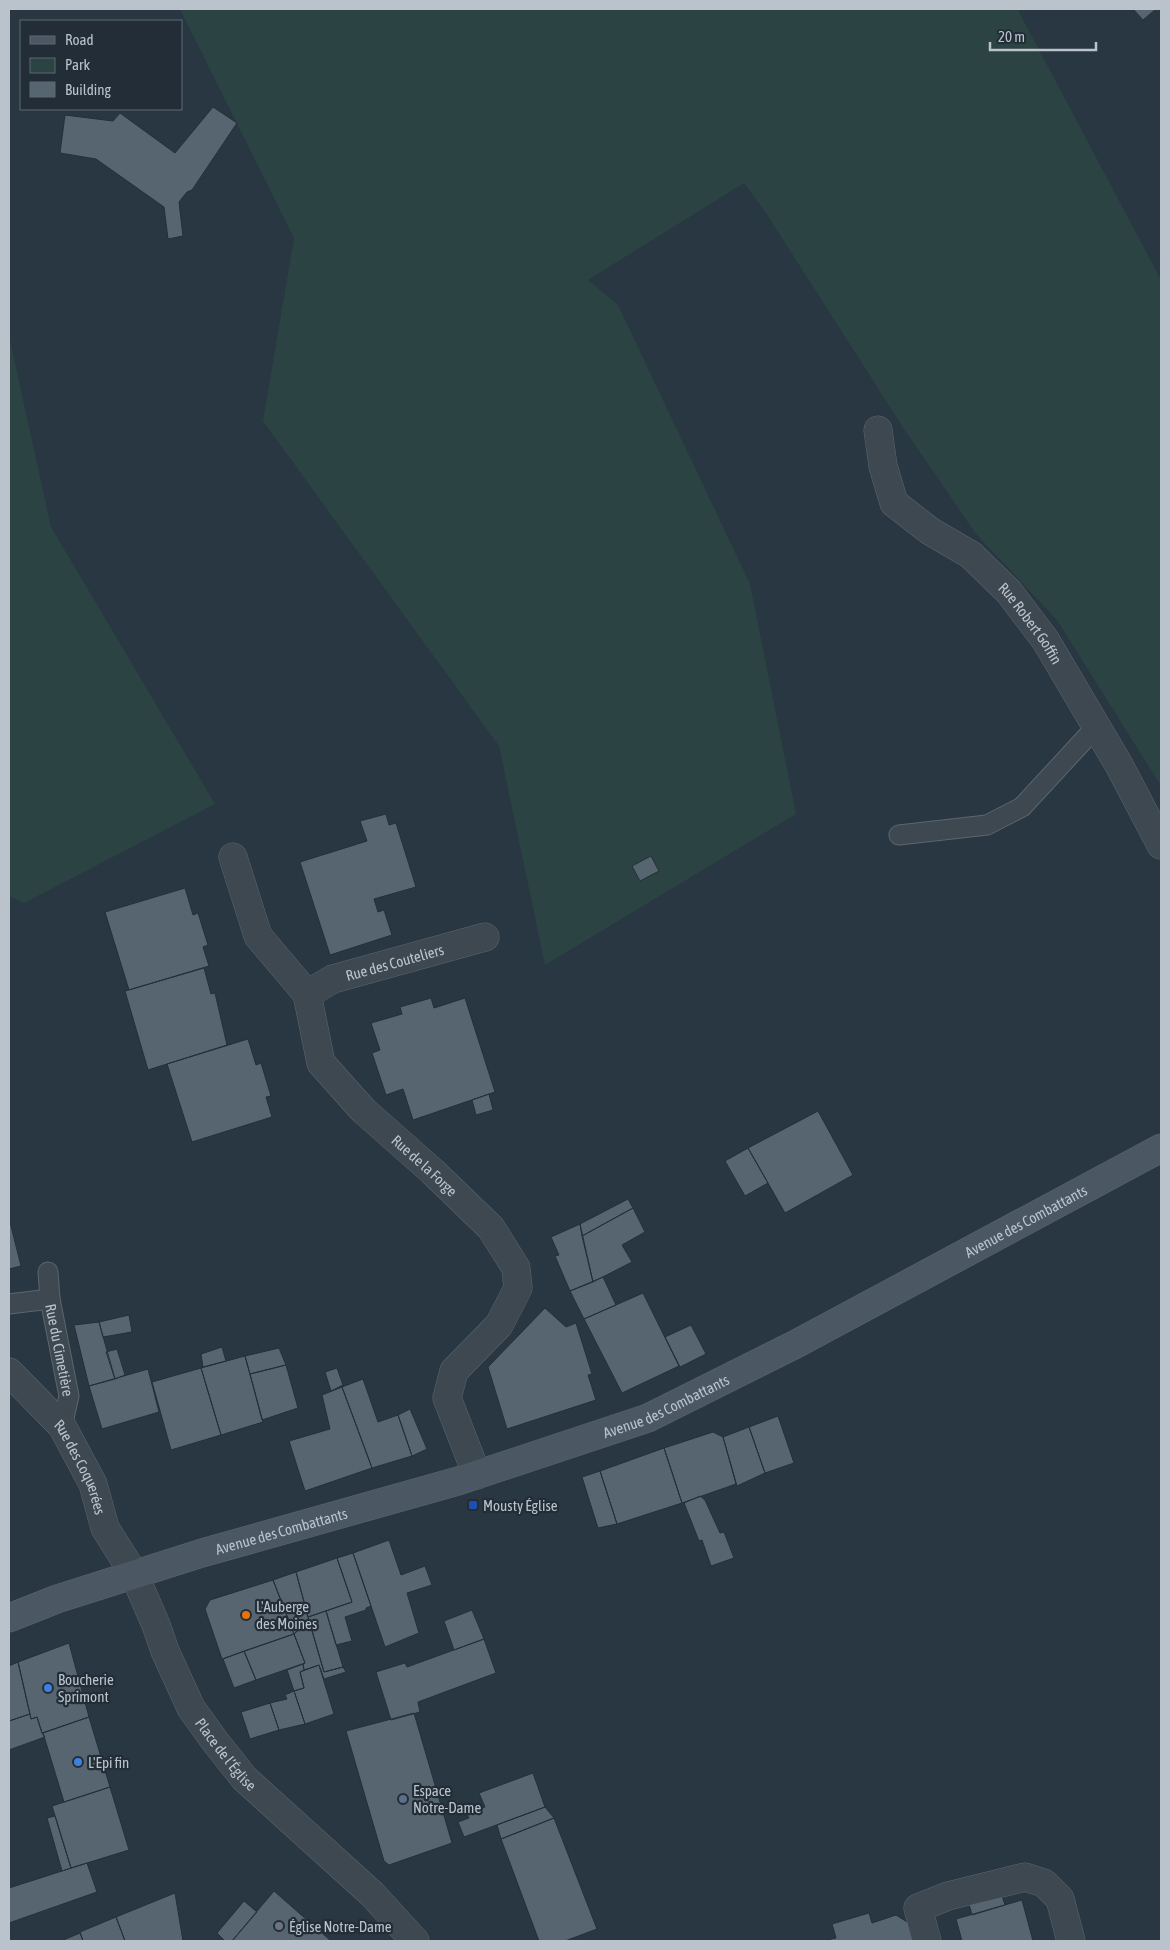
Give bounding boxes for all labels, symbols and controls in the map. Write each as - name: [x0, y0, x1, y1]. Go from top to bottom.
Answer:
- legend: [20, 20, 182, 110]
- scale bar: [990, 20, 1096, 52]
- text: 20 m: [998, 28, 1025, 45]
- text: Road: [65, 31, 94, 48]
- text: Park: [65, 56, 90, 73]
- text: Building: [65, 81, 111, 98]
- street label: Rue Robert Goffin: [996, 579, 1066, 667]
- street label: Rue des Couteliers: [344, 940, 446, 984]
- street label: Rue de la Forge: [389, 1131, 461, 1199]
- street label: Avenue des Combattants: [962, 1181, 1090, 1260]
- street label: Rue du Cimetière: [43, 1302, 77, 1398]
- street label: Avenue des Combattants: [601, 1370, 732, 1441]
- street label: Rue des Coquerées: [52, 1416, 109, 1516]
- place label: Mousty Église: [483, 1497, 558, 1514]
- marker: Mousty Église: [467, 1499, 479, 1511]
- street label: Avenue des Combattants: [213, 1504, 349, 1557]
- place label: L'Auberge des Moines: [256, 1598, 317, 1632]
- marker: L'Auberge des Moines: [240, 1609, 252, 1621]
- place label: Boucherie Sprimont: [58, 1671, 114, 1705]
- marker: Boucherie Sprimont: [42, 1682, 54, 1694]
- street label: Place de l’Église: [192, 1714, 260, 1794]
- place label: L'Epi fin: [88, 1754, 129, 1771]
- marker: L'Epi fin: [72, 1756, 84, 1768]
- place label: Espace Notre-Dame: [413, 1782, 481, 1816]
- marker: Espace Notre-Dame: [397, 1793, 409, 1805]
- place label: Église Notre-Dame: [289, 1918, 392, 1935]
- marker: Église Notre-Dame: [273, 1920, 285, 1932]

